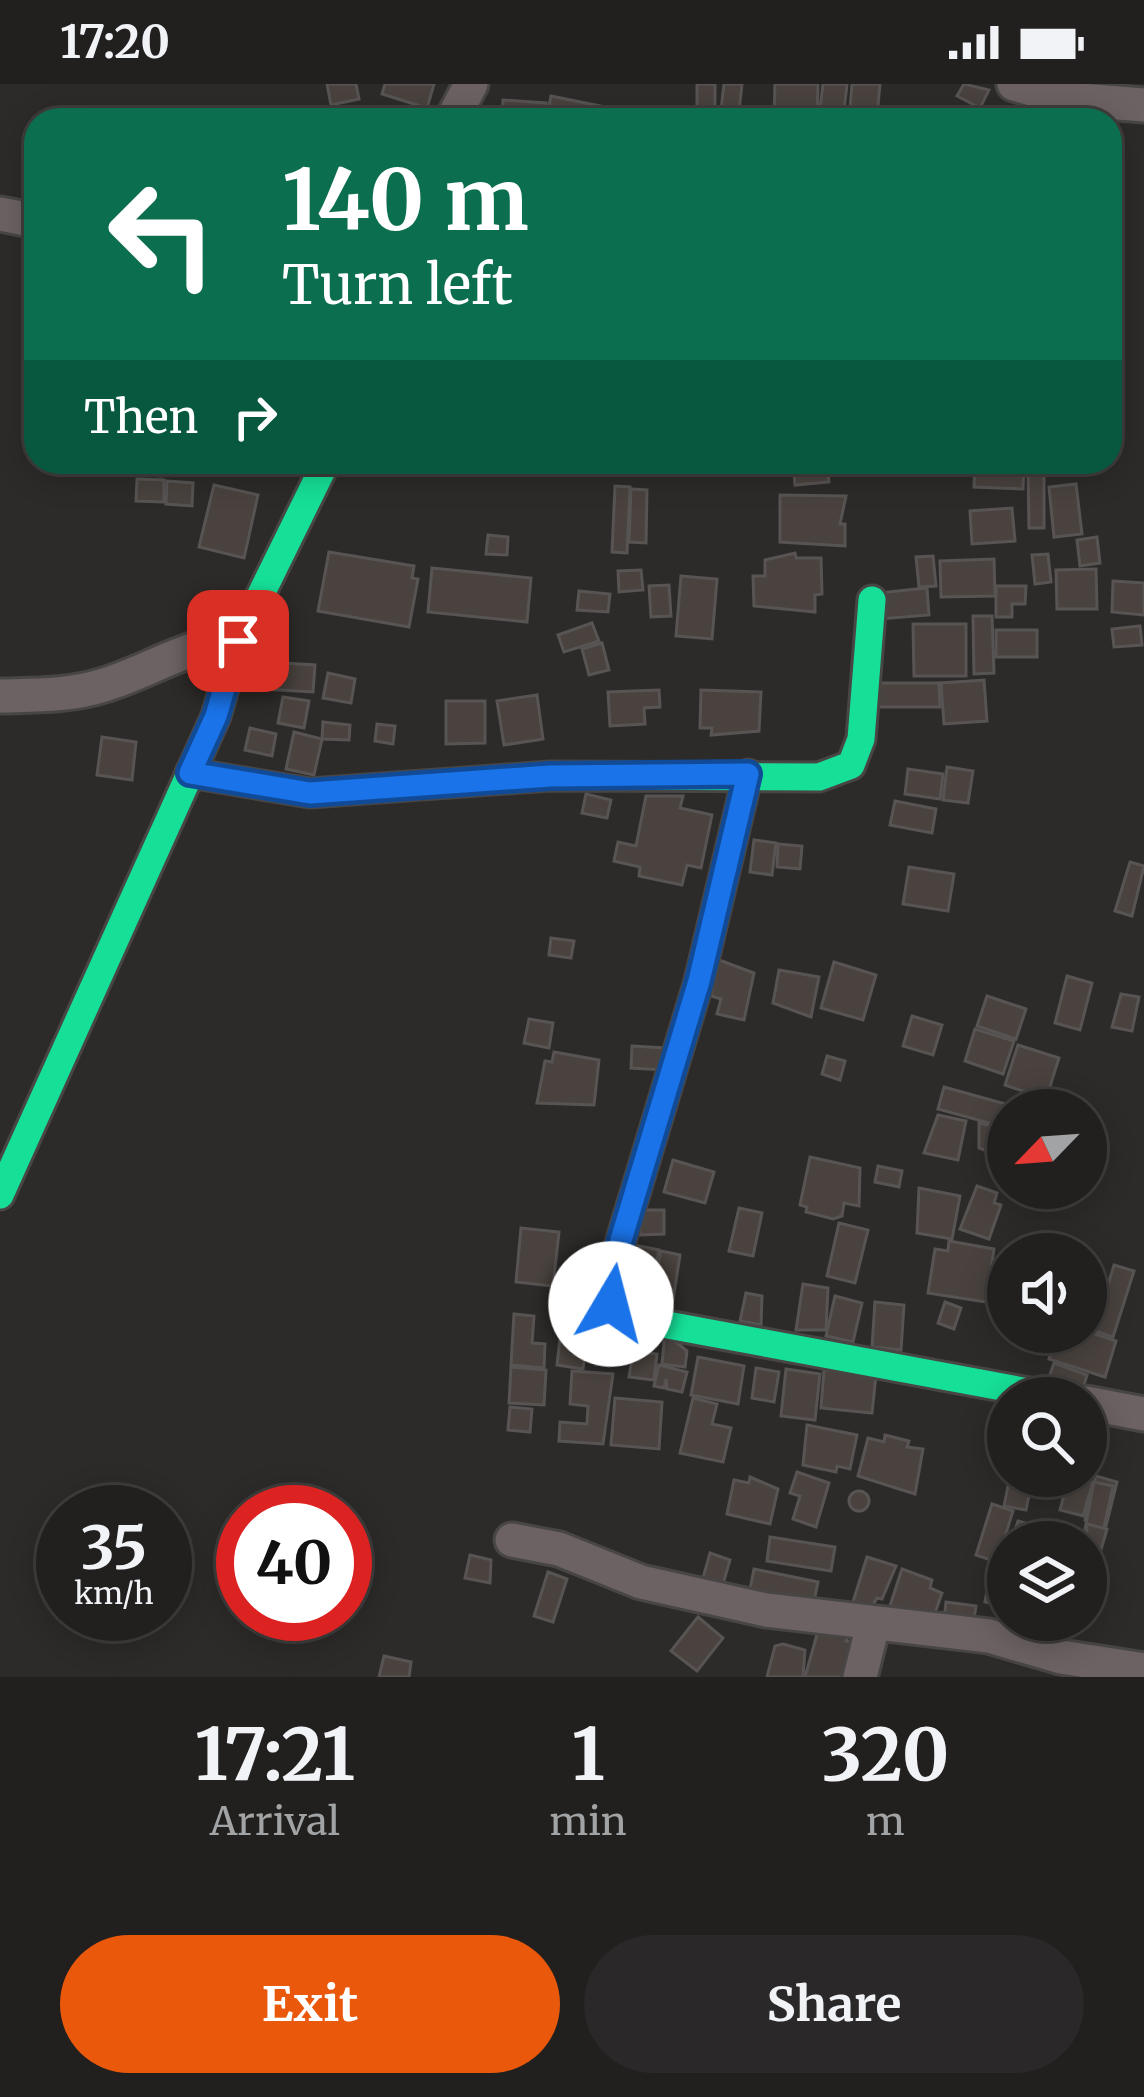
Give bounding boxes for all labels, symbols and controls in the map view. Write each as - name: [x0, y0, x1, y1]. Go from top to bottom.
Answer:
- text: 17:20: [60, 14, 170, 70]
- text: 140 m: [282, 147, 529, 253]
- icon: left: [84, 156, 240, 312]
- text: Turn left: [282, 251, 513, 319]
- icon: right: [222, 384, 288, 450]
- text: Then: [84, 389, 198, 445]
- pin: [187, 590, 289, 692]
- icon: arrive: [205, 608, 271, 674]
- north arrow: [987, 1089, 1107, 1209]
- map controls: [987, 1089, 1107, 1641]
- button: sound: [987, 1233, 1107, 1353]
- position arrow: [548, 1241, 674, 1367]
- button: search: [987, 1377, 1107, 1497]
- speed limit sign: 40: [216, 1485, 372, 1641]
- text: 35: [81, 1510, 147, 1585]
- button: layers: [987, 1521, 1107, 1641]
- text: km/h: [74, 1574, 154, 1612]
- text: 17:21: [194, 1709, 355, 1800]
- text: 1: [571, 1709, 605, 1800]
- text: 320: [821, 1709, 949, 1800]
- text: Arrival: [210, 1797, 340, 1846]
- text: min: [550, 1797, 627, 1846]
- text: m: [866, 1797, 905, 1846]
- button: Exit: [60, 1935, 560, 2073]
- button: Share: [584, 1935, 1084, 2073]

